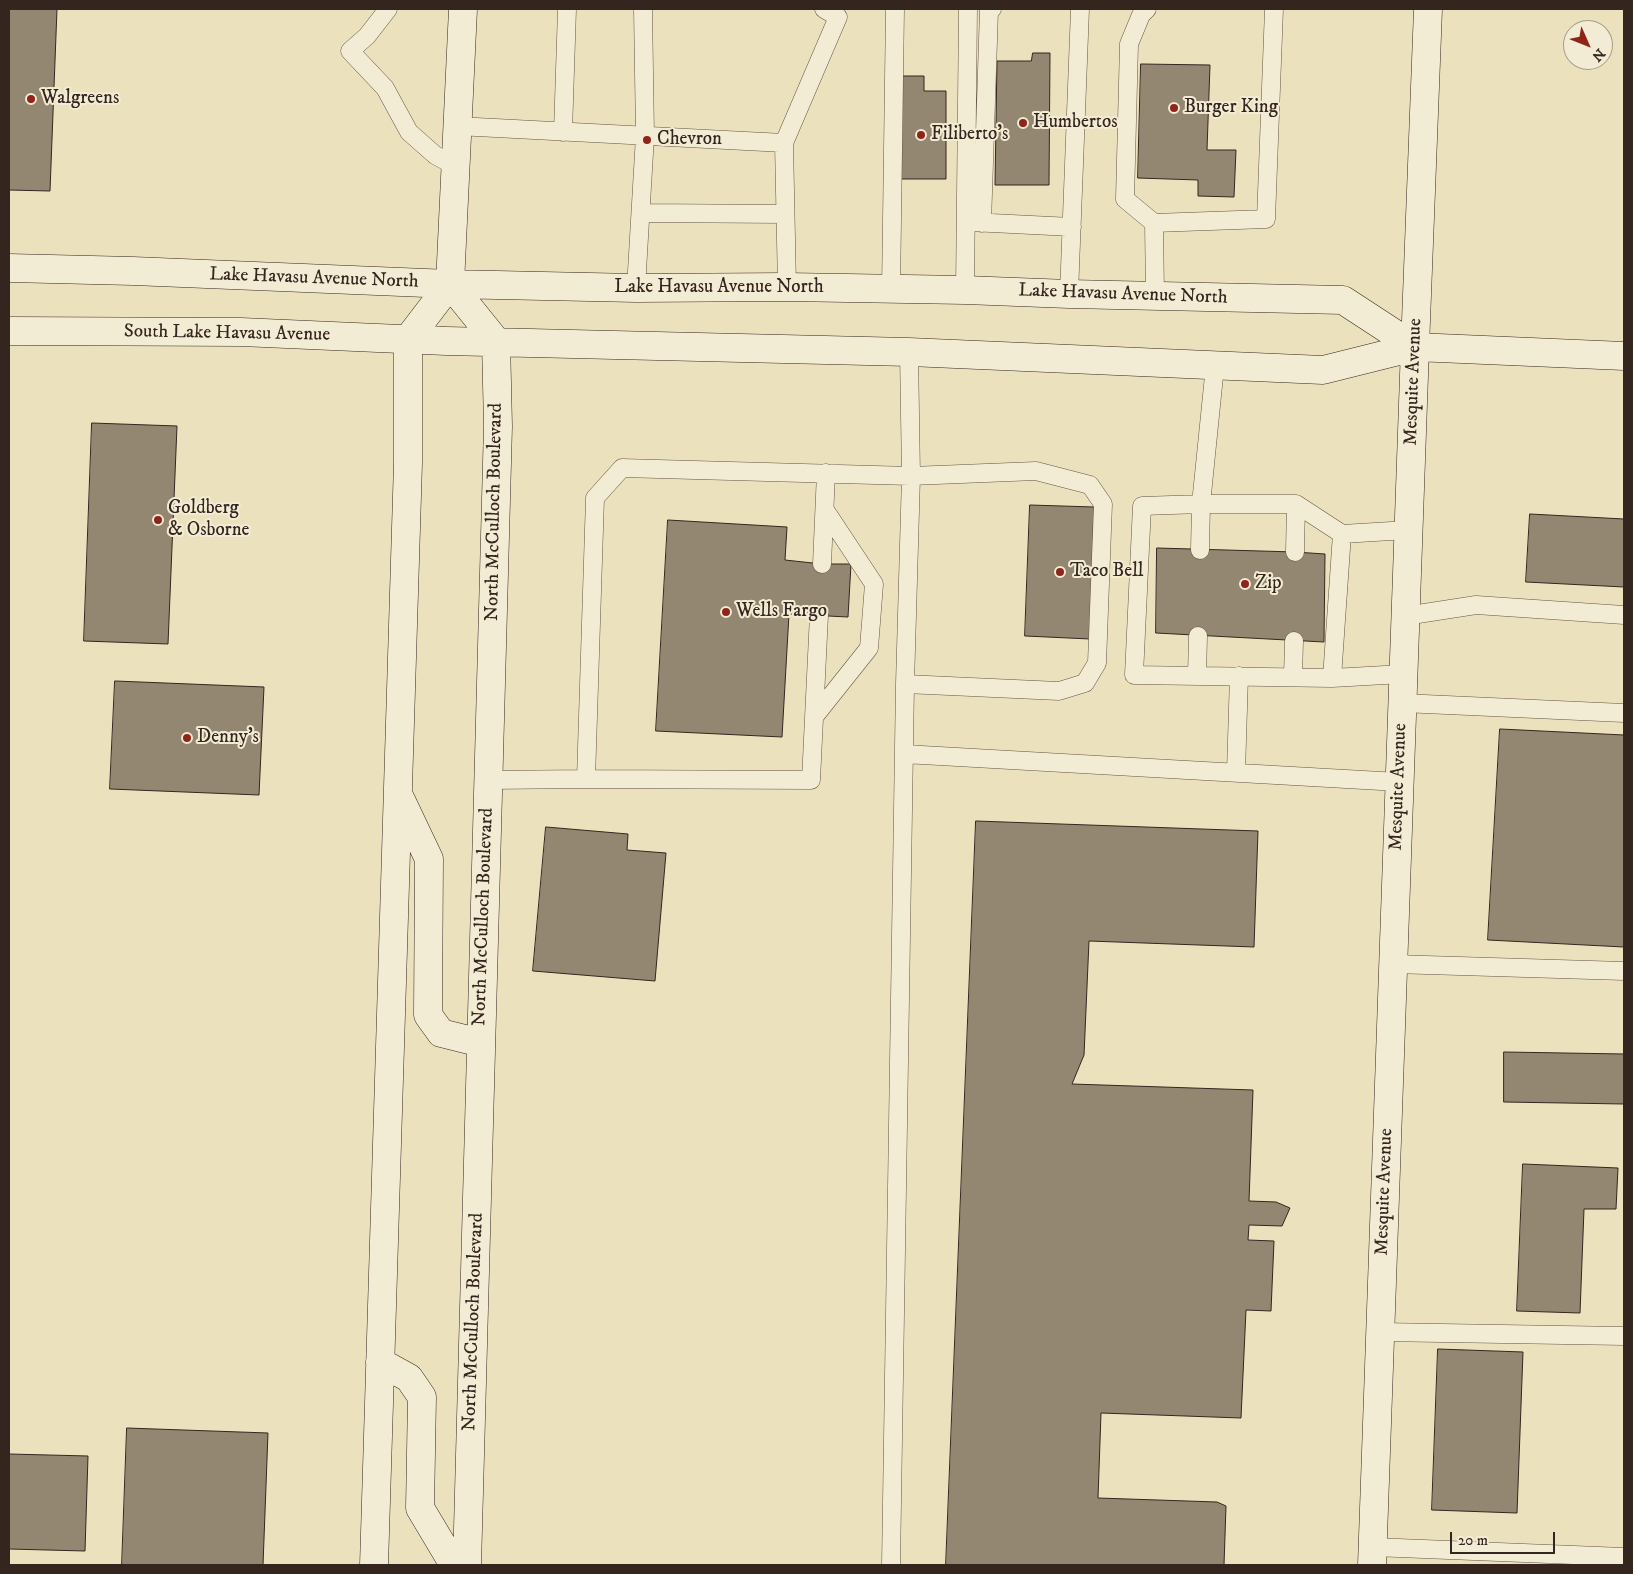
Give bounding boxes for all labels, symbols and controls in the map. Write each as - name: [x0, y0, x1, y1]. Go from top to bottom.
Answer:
- north arrow: [1563, 20, 1613, 70]
- text: N: [1588, 44, 1609, 65]
- place label: Walgreens: [41, 88, 119, 110]
- marker: Walgreens: [25, 93, 37, 105]
- place label: Burger King: [1184, 97, 1278, 119]
- marker: Burger King: [1168, 102, 1180, 114]
- place label: Humbertos: [1033, 112, 1118, 134]
- marker: Humbertos: [1017, 117, 1029, 129]
- place label: Filiberto’s: [931, 124, 1008, 146]
- place label: Chevron: [657, 129, 722, 151]
- marker: Filiberto’s: [915, 129, 927, 141]
- marker: Chevron: [641, 134, 653, 146]
- street label: Lake Havasu Avenue North: [209, 264, 419, 294]
- street label: Lake Havasu Avenue North: [614, 277, 824, 299]
- street label: Lake Havasu Avenue North: [1018, 280, 1228, 310]
- street label: Mesquite Avenue: [1400, 318, 1428, 446]
- street label: South Lake Havasu Avenue: [124, 321, 330, 347]
- street label: North McCulloch Boulevard: [482, 403, 508, 621]
- place label: Goldberg & Osborne: [168, 498, 249, 542]
- marker: Goldberg & Osborne: [152, 514, 164, 526]
- place label: Taco Bell: [1070, 561, 1144, 583]
- marker: Taco Bell: [1054, 566, 1066, 578]
- place label: Zip: [1255, 573, 1282, 595]
- marker: Zip: [1239, 578, 1251, 590]
- place label: Wells Fargo: [736, 601, 827, 623]
- marker: Wells Fargo: [720, 606, 732, 618]
- street label: Mesquite Avenue: [1385, 723, 1413, 851]
- place label: Denny's: [197, 727, 259, 749]
- marker: Denny's: [181, 732, 193, 744]
- street label: North McCulloch Boulevard: [469, 808, 499, 1026]
- street label: Mesquite Avenue: [1371, 1128, 1399, 1256]
- street label: North McCulloch Boulevard: [459, 1213, 489, 1431]
- scale bar: [1453, 1522, 1558, 1554]
- text: 20 m: [1458, 1531, 1488, 1550]

